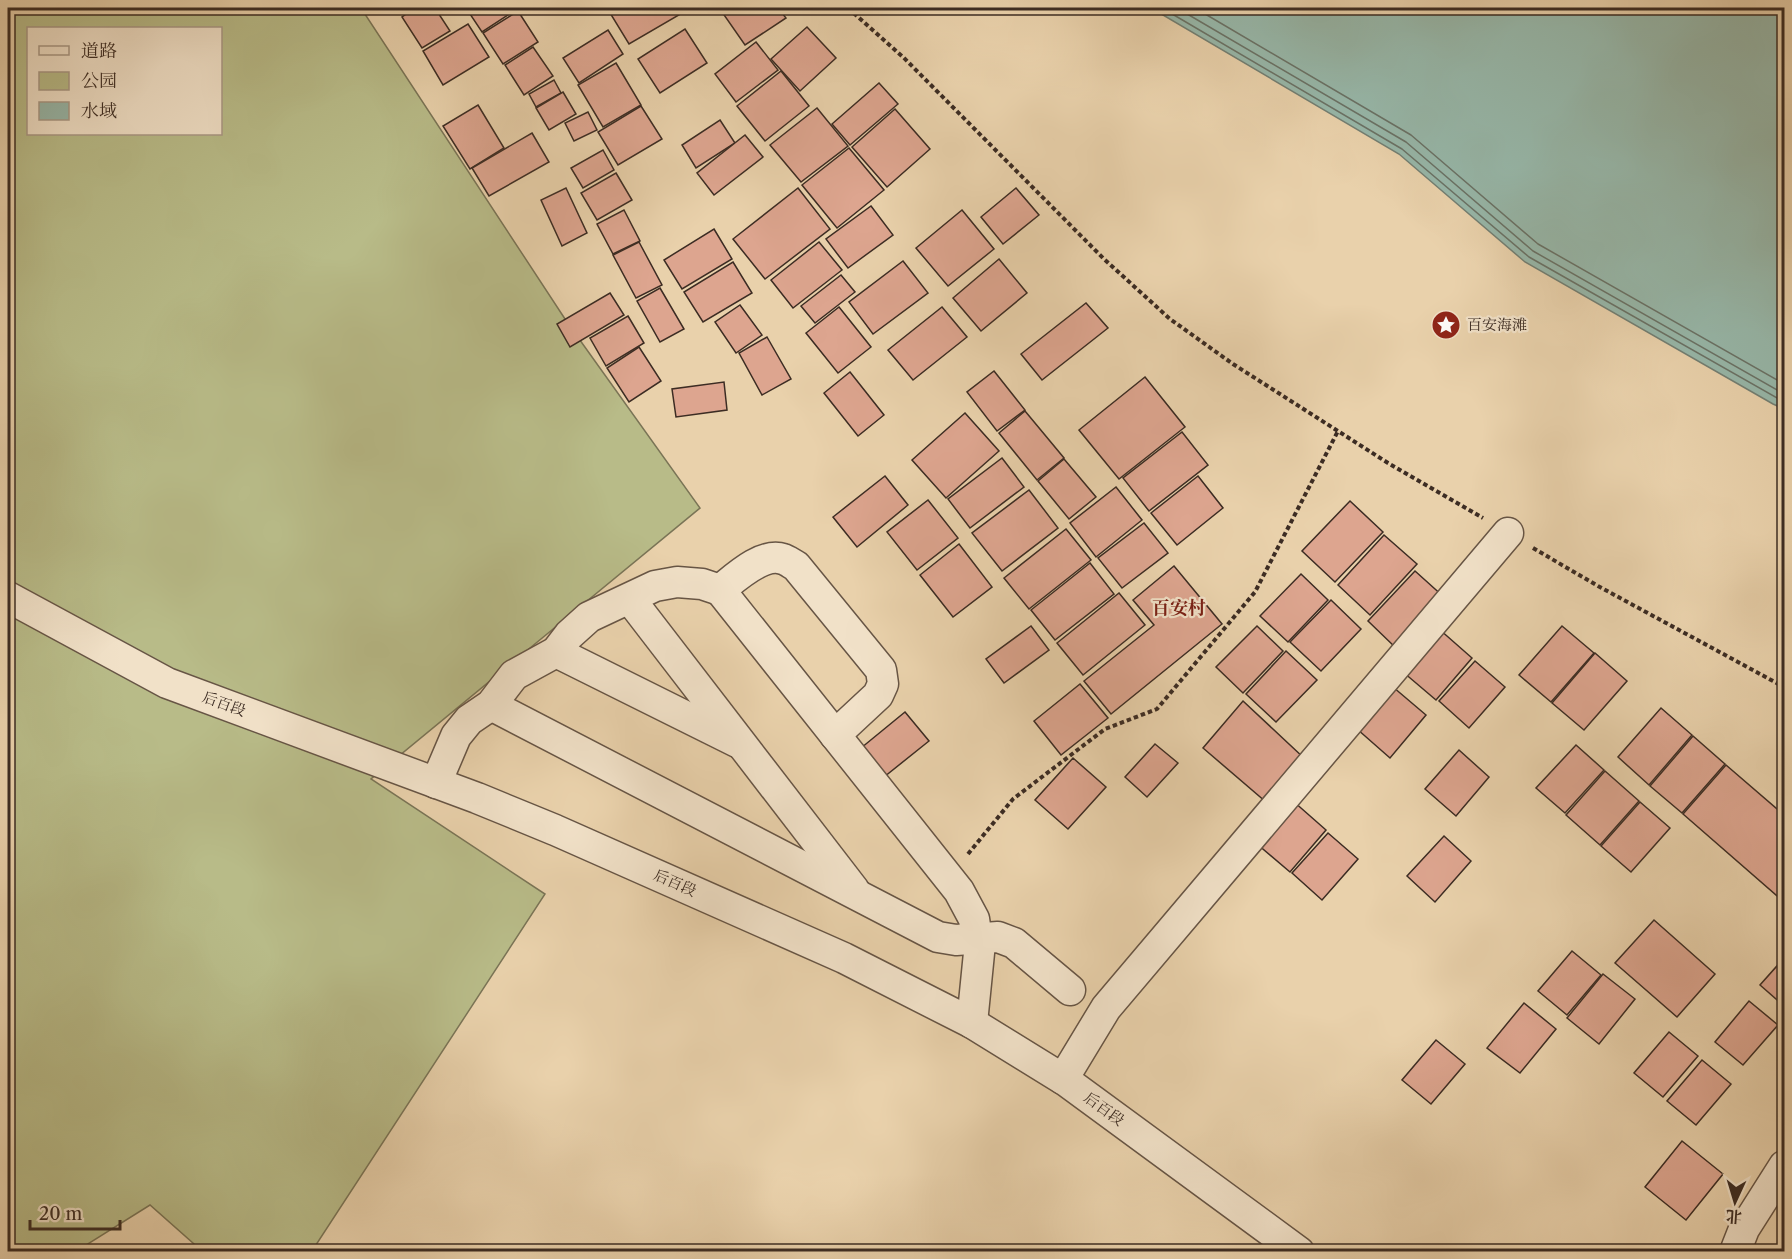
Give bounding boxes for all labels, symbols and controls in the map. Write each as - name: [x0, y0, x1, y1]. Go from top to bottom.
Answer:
- legend: [27, 27, 222, 135]
- text: 道路: [81, 40, 117, 62]
- text: 公园: [81, 70, 117, 92]
- text: 水域: [81, 100, 117, 122]
- place icon: 百安海滩: [1430, 309, 1462, 341]
- place label: 百安海滩: [1467, 315, 1527, 334]
- district label: 百安村: [1152, 597, 1206, 619]
- street label: 后百段: [200, 687, 249, 720]
- street label: 后百段: [651, 865, 700, 900]
- street label: 后百段: [1081, 1088, 1128, 1130]
- north arrow: [1705, 1172, 1765, 1232]
- scale bar: [30, 1193, 120, 1231]
- text: 20 m: [39, 1203, 83, 1225]
- text: 北: [1725, 1206, 1743, 1227]

